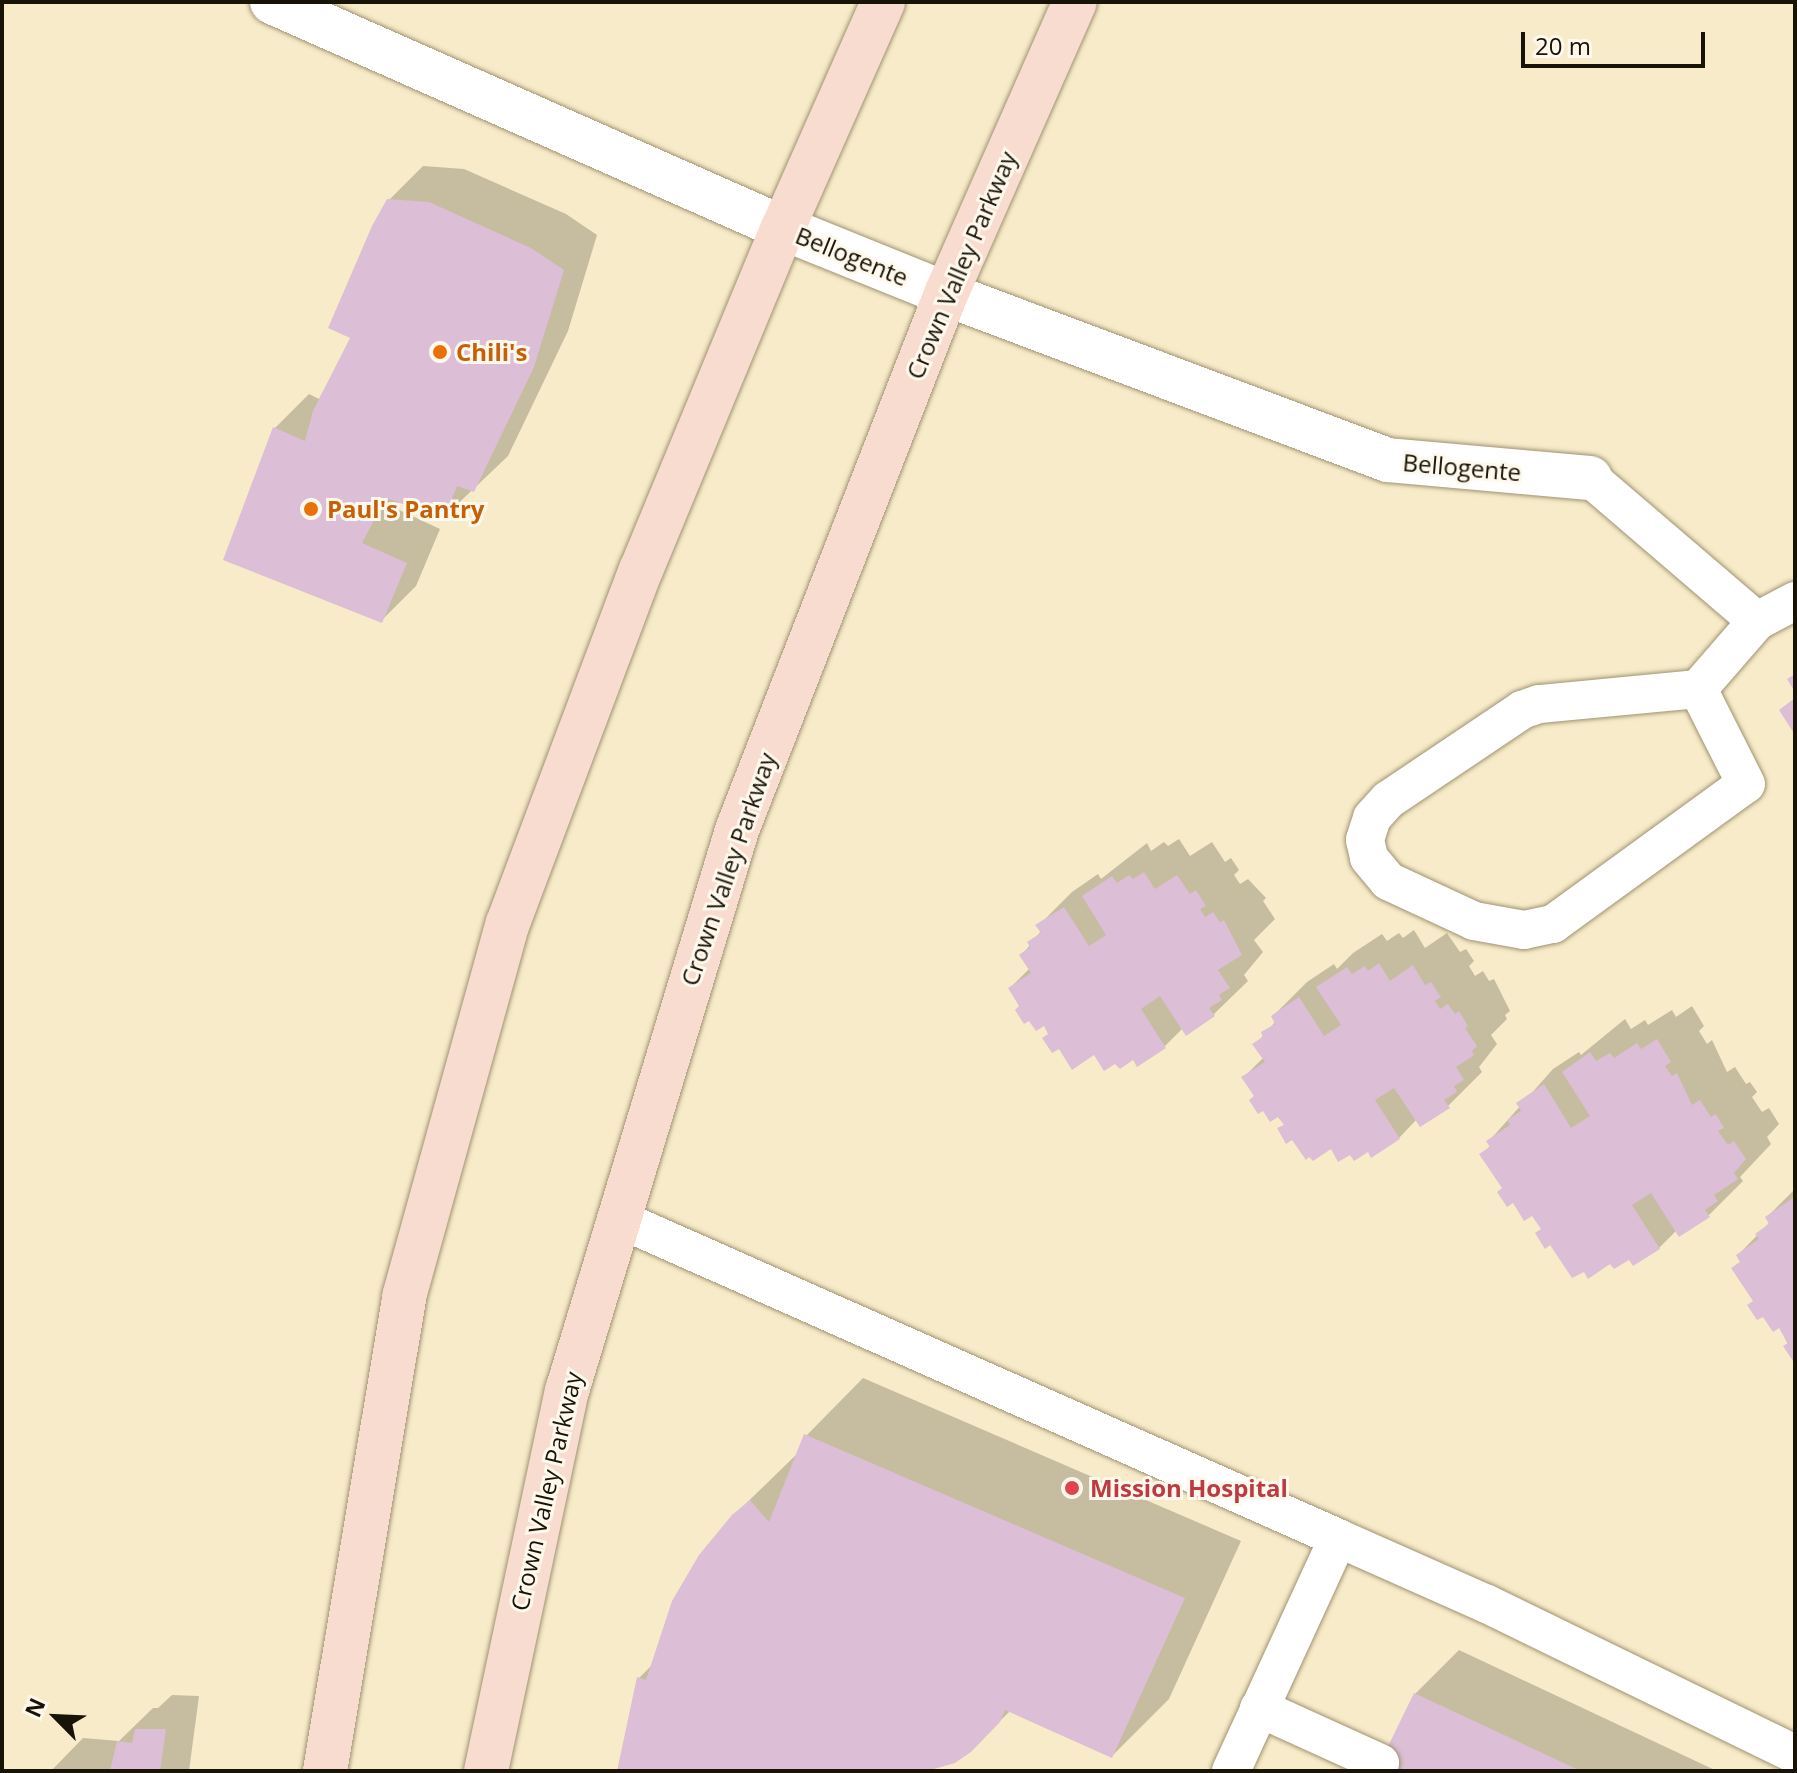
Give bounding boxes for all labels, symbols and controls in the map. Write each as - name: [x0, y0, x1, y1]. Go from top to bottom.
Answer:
- scale bar: [1525, 16, 1709, 66]
- text: 20 m: [1535, 29, 1591, 62]
- street label: Crown Valley Parkway: [900, 147, 1022, 383]
- street label: Bellogente: [792, 220, 912, 292]
- place label: Chili's: [456, 338, 527, 366]
- marker: Chili's: [431, 343, 449, 361]
- street label: Bellogente: [1402, 447, 1522, 487]
- place label: Paul's Pantry: [327, 495, 485, 523]
- marker: Paul's Pantry: [302, 500, 320, 518]
- street label: Crown Valley Parkway: [675, 749, 781, 989]
- street label: Crown Valley Parkway: [504, 1369, 588, 1613]
- place label: Mission Hospital: [1090, 1474, 1288, 1502]
- marker: Mission Hospital: [1061, 1477, 1083, 1499]
- north arrow: [16, 1677, 96, 1757]
- text: N: [17, 1693, 51, 1722]

